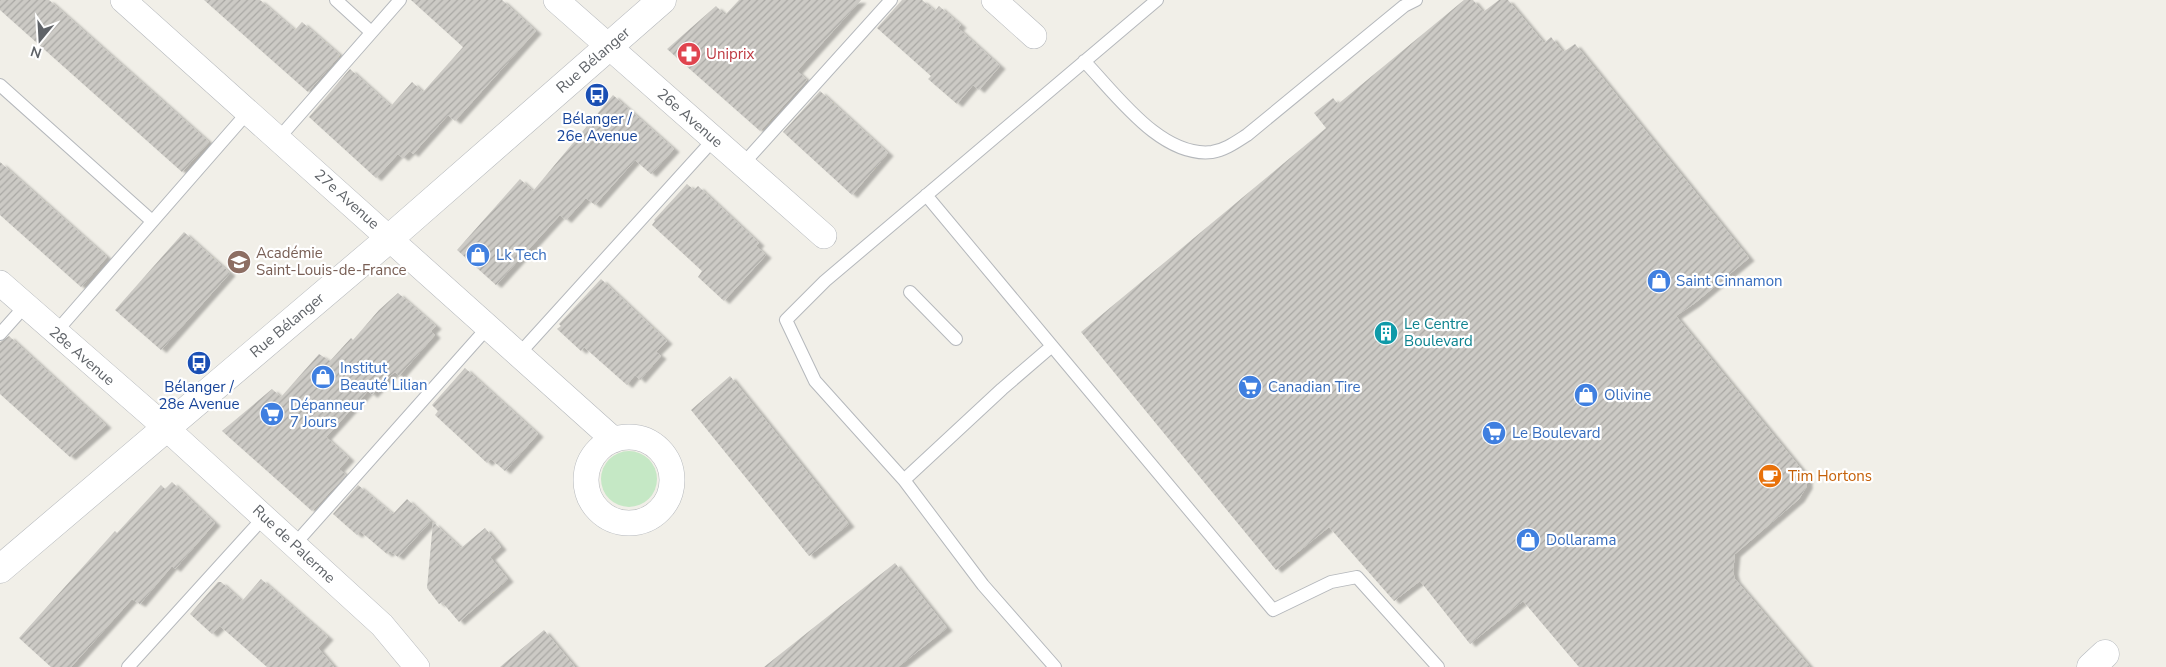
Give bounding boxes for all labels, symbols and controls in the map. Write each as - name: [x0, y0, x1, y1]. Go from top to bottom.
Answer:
- north arrow: [15, 15, 65, 65]
- street label: Rue Bélanger: [552, 22, 635, 98]
- text: N: [28, 41, 44, 63]
- pharmacy icon: Uniprix: [676, 41, 702, 67]
- place label: Uniprix: [706, 44, 755, 64]
- bus stop icon: Bélanger / 26e Avenue: [584, 82, 610, 108]
- street label: 26e Avenue: [653, 84, 727, 152]
- place label: Bélanger / 26e Avenue: [557, 109, 637, 146]
- street label: 27e Avenue: [310, 165, 384, 234]
- shop icon: Lk Tech: [465, 242, 491, 268]
- place label: Académie Saint-Louis-de-France: [256, 243, 407, 280]
- place label: Lk Tech: [496, 245, 547, 265]
- school or university icon: Académie Saint-Louis-de-France: [226, 249, 252, 275]
- shop icon: Saint Cinnamon: [1646, 268, 1672, 294]
- place label: Saint Cinnamon: [1676, 271, 1783, 291]
- street label: Rue Bélanger: [246, 288, 329, 362]
- place label: Le Centre Boulevard: [1404, 314, 1473, 351]
- building icon: Le Centre Boulevard: [1373, 320, 1399, 346]
- street label: 28e Avenue: [45, 322, 119, 390]
- bus stop icon: Bélanger / 28e Avenue: [186, 350, 212, 376]
- place label: Institut Beauté Lilian: [340, 358, 428, 395]
- shop icon: Institut Beauté Lilian: [310, 364, 336, 390]
- supermarket icon: Canadian Tire: [1237, 374, 1263, 400]
- place label: Bélanger / 28e Avenue: [159, 377, 239, 414]
- place label: Canadian Tire: [1268, 377, 1361, 397]
- shop icon: Olivine: [1573, 382, 1599, 408]
- place label: Olivine: [1604, 385, 1651, 405]
- place label: Dépanneur 7 Jours: [290, 395, 365, 432]
- supermarket icon: Dépanneur 7 Jours: [259, 401, 285, 427]
- supermarket icon: Le Boulevard: [1481, 420, 1507, 446]
- place label: Le Boulevard: [1512, 423, 1601, 443]
- cafe icon: Tim Hortons: [1757, 463, 1783, 489]
- place label: Tim Hortons: [1788, 466, 1872, 486]
- street label: Rue de Palerme: [248, 500, 340, 588]
- shop icon: Dollarama: [1515, 527, 1541, 553]
- place label: Dollarama: [1546, 530, 1616, 550]

